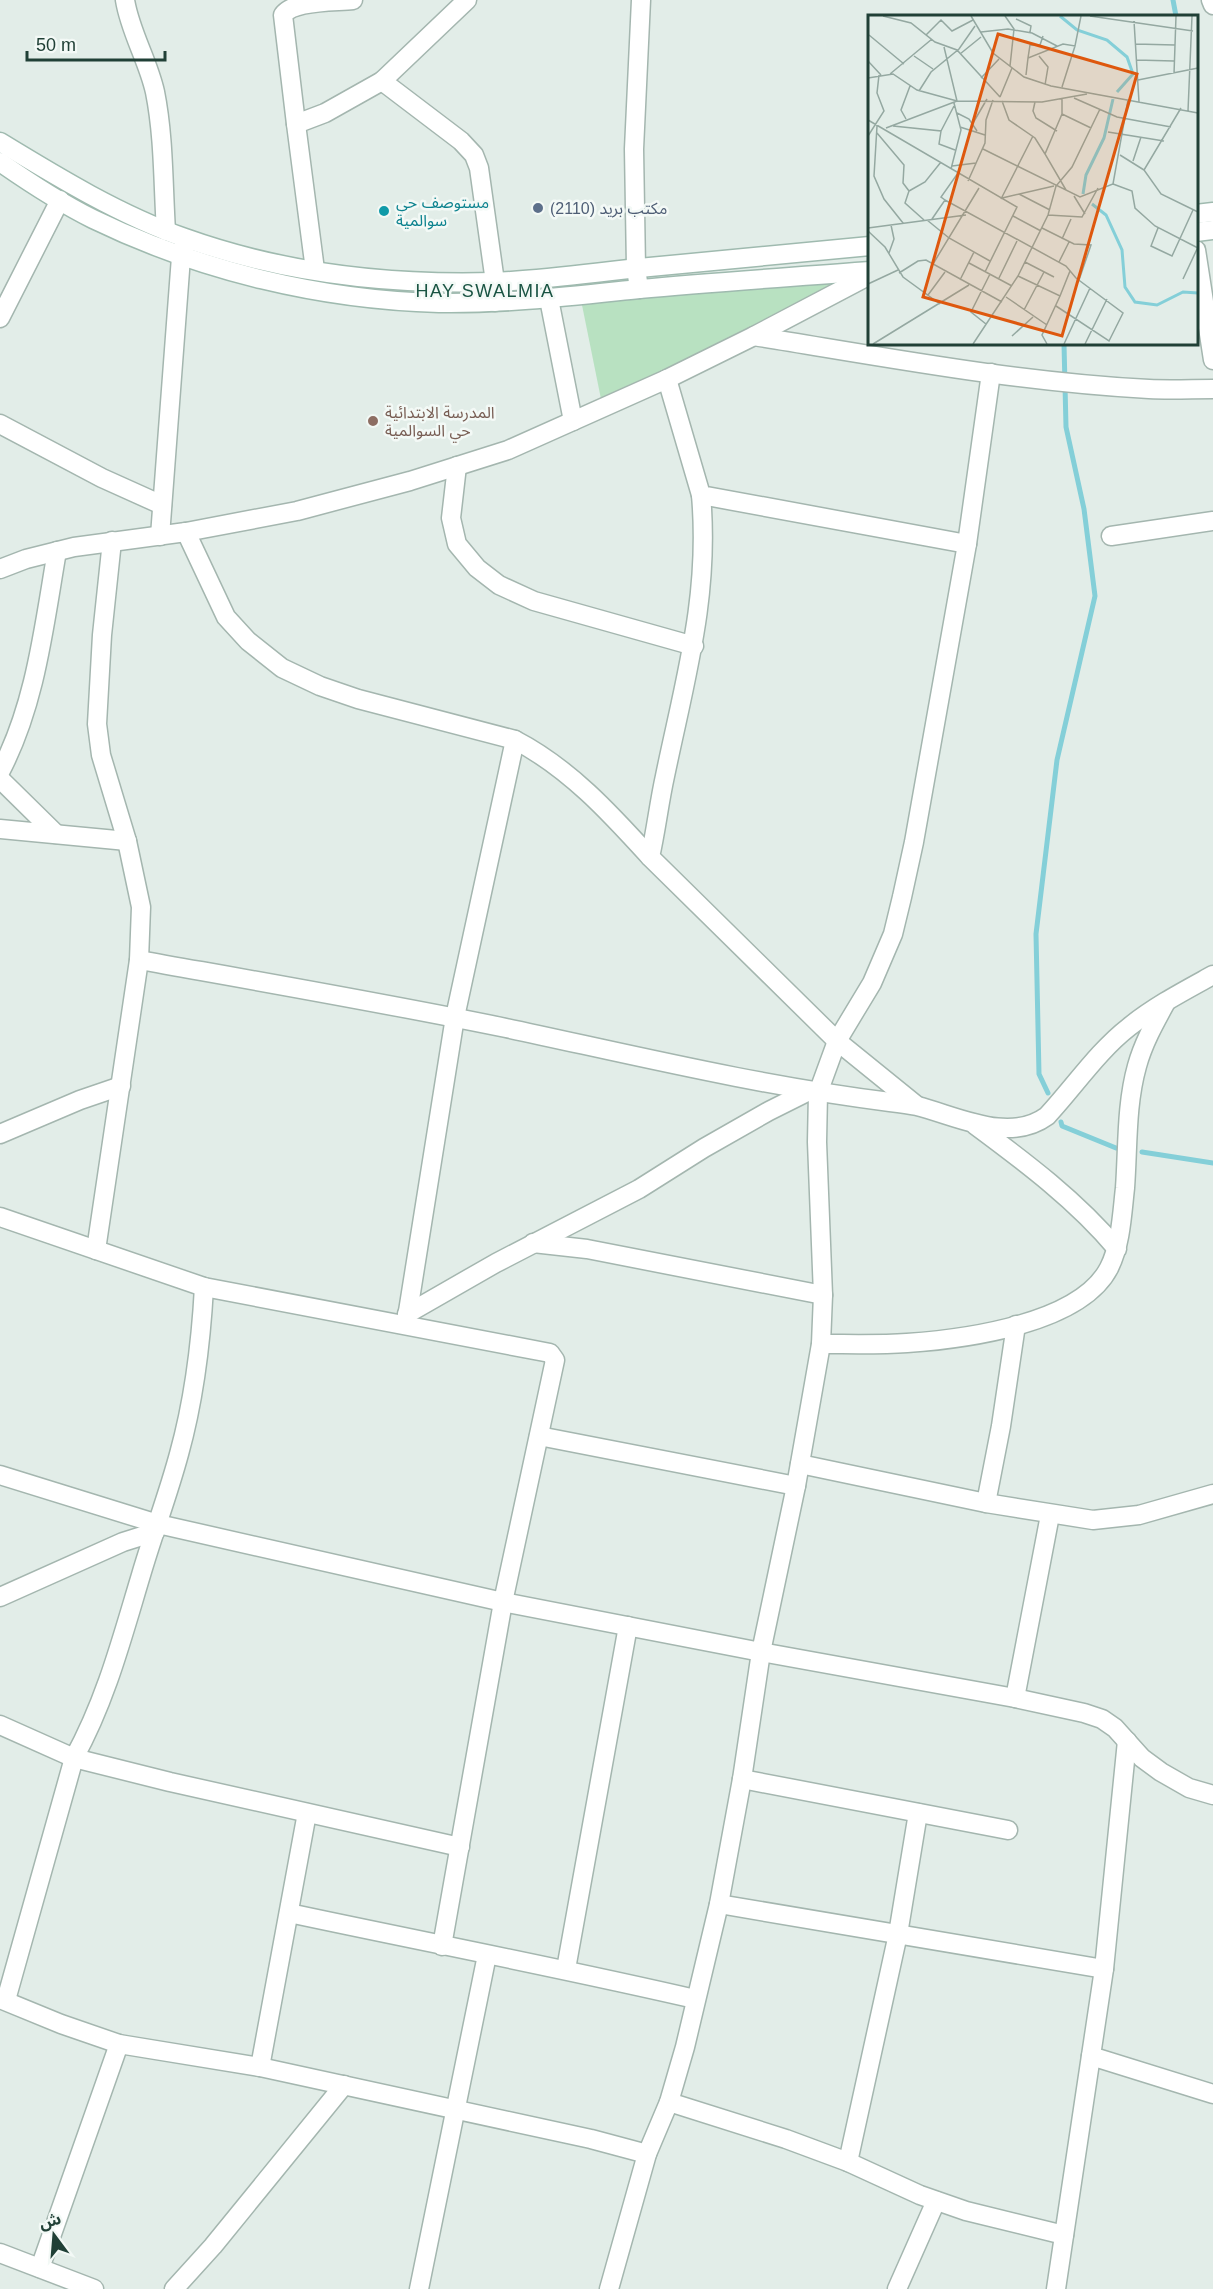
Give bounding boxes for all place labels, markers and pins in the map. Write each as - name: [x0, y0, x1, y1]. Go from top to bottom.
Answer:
- place label: مستوصف حي سوالمية: [396, 194, 489, 230]
- place label: مكتب بريد (2110): [550, 200, 667, 218]
- marker: مكتب بريد (2110): [531, 201, 545, 215]
- marker: مستوصف حي سوالمية: [377, 204, 391, 218]
- place label: المدرسة الابتدائية حي السوالمية: [385, 404, 495, 442]
- marker: المدرسة الابتدائية حي السوالمية: [366, 414, 380, 428]

